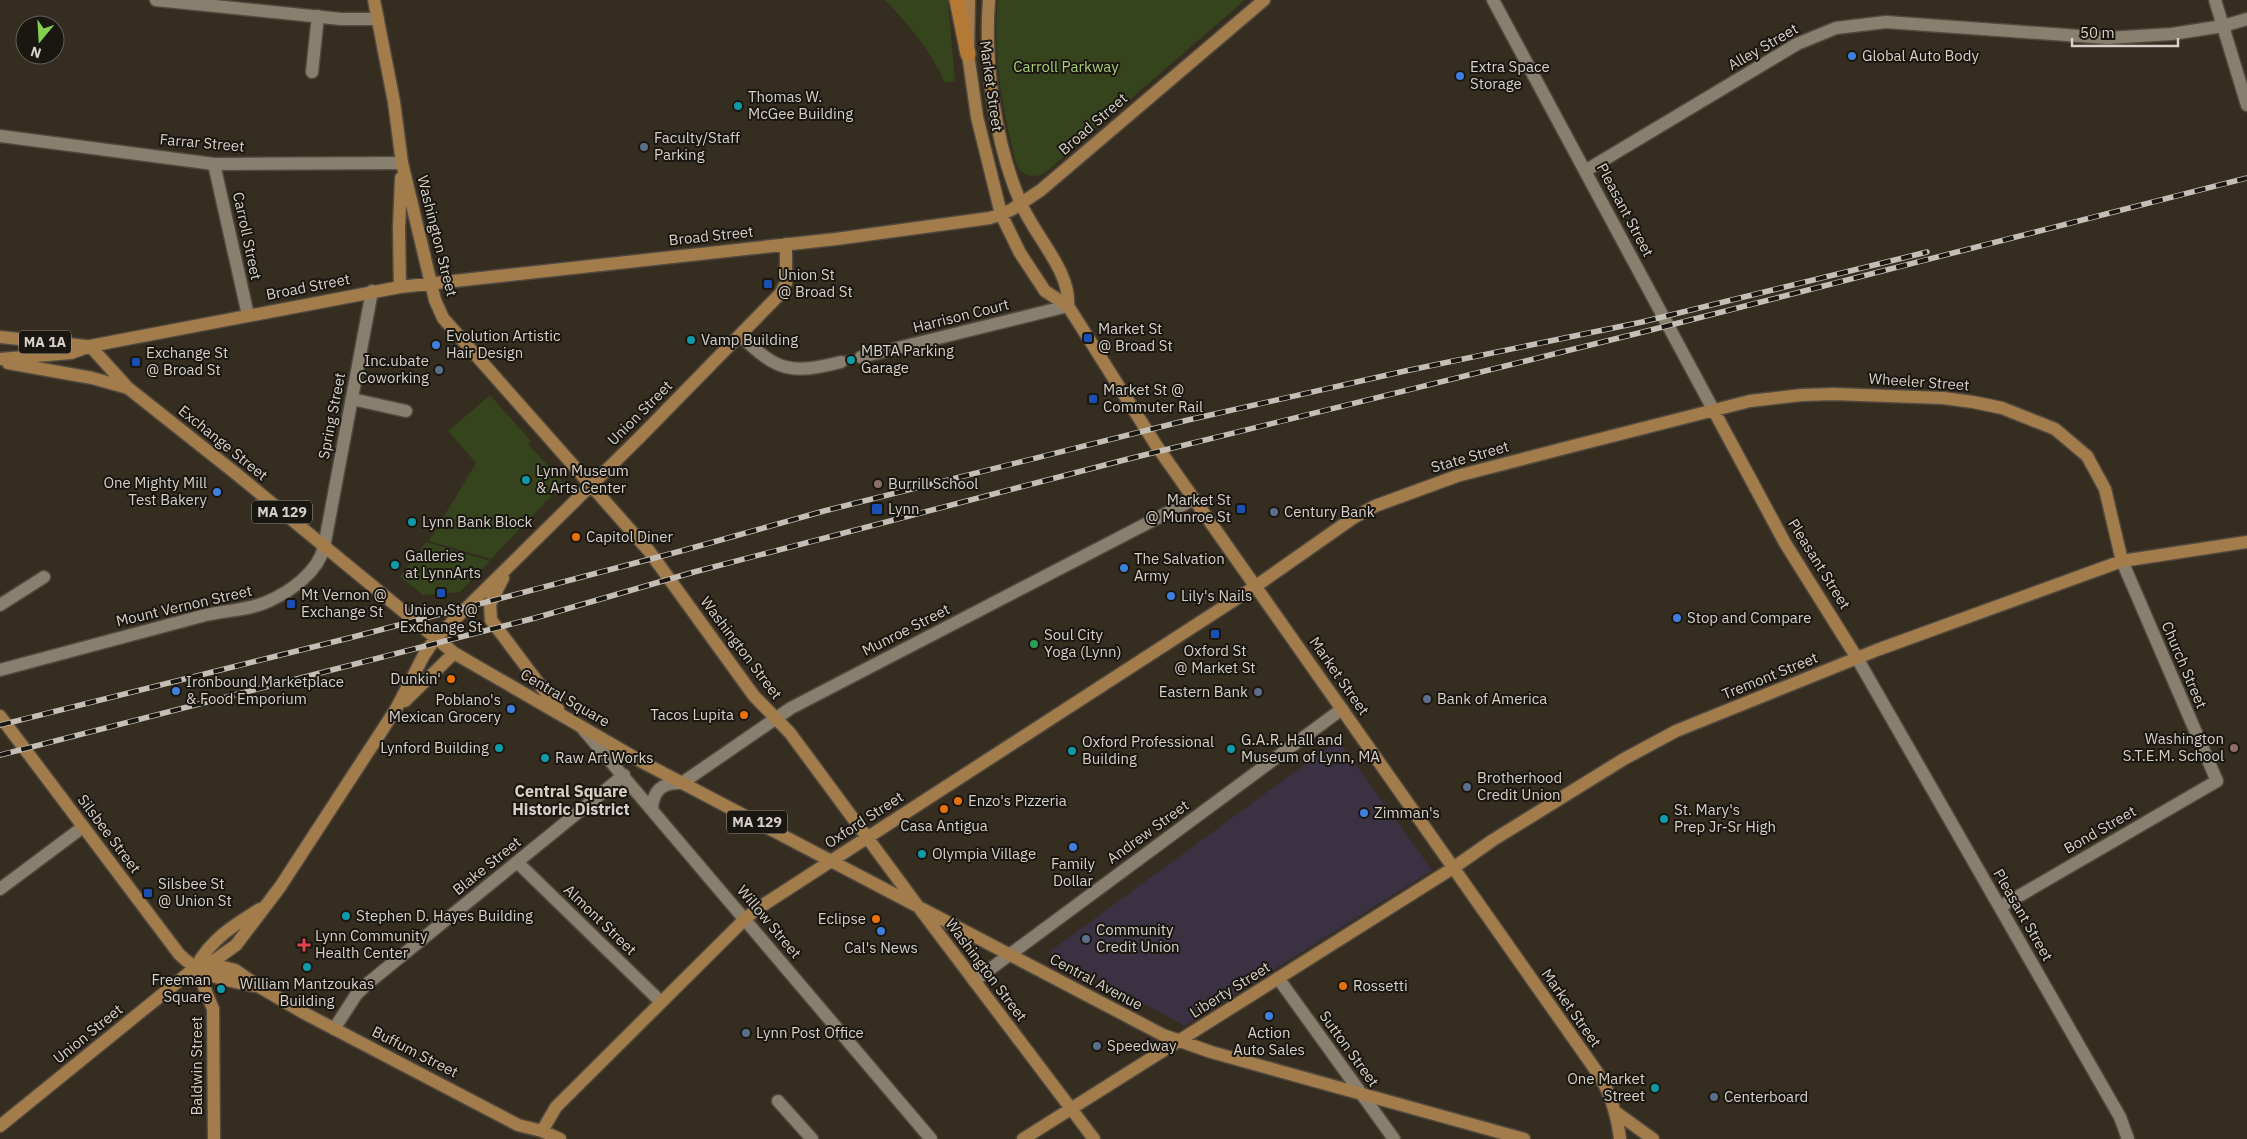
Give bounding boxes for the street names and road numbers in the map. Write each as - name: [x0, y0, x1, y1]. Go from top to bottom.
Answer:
- street label: Alley Street: [1724, 19, 1801, 74]
- street label: Market Street: [976, 39, 1007, 133]
- street label: Broad Street: [1054, 89, 1131, 159]
- street label: Farrar Street: [159, 129, 245, 156]
- street label: Pleasant Street: [1593, 160, 1658, 260]
- street label: Washington Street: [413, 173, 462, 298]
- street label: Carroll Street: [229, 190, 266, 282]
- street label: Broad Street: [668, 222, 754, 249]
- street label: Broad Street: [264, 269, 351, 304]
- street label: Harrison Court: [911, 294, 1011, 337]
- road number: MA 1A: [19, 331, 71, 354]
- street label: Wheeler Street: [1868, 369, 1970, 394]
- street label: Spring Street: [314, 371, 349, 461]
- street label: Union Street: [603, 376, 676, 449]
- street label: Exchange Street: [175, 401, 272, 484]
- street label: State Street: [1429, 436, 1511, 477]
- road number: MA 129: [252, 501, 312, 524]
- street label: Pleasant Street: [1784, 515, 1855, 613]
- street label: Mount Vernon Street: [114, 581, 254, 630]
- street label: Washington Street: [696, 592, 786, 703]
- street label: Munroe Street: [859, 599, 953, 660]
- street label: Church Street: [2158, 618, 2211, 711]
- street label: Market Street: [1305, 633, 1373, 719]
- street label: Tremont Street: [1719, 648, 1820, 703]
- street label: Central Square: [517, 664, 613, 731]
- street label: Oxford Street: [821, 787, 907, 852]
- street label: Silsbee Street: [74, 791, 145, 877]
- street label: Andrew Street: [1103, 796, 1192, 868]
- street label: Bond Street: [2060, 801, 2139, 858]
- road number: MA 129: [727, 810, 787, 834]
- street label: Blake Street: [449, 832, 525, 899]
- street label: Pleasant Street: [1989, 865, 2057, 964]
- street label: Almont Street: [560, 880, 641, 959]
- street label: Willow Street: [733, 881, 806, 962]
- street label: Washington Street: [941, 914, 1031, 1025]
- street label: Central Avenue: [1047, 949, 1146, 1014]
- street label: Liberty Street: [1186, 957, 1273, 1022]
- street label: Market Street: [1537, 965, 1605, 1051]
- street label: Union Street: [49, 1000, 126, 1067]
- street label: Sutton Street: [1316, 1007, 1383, 1090]
- street label: Baldwin Street: [187, 1016, 206, 1116]
- street label: Buffum Street: [369, 1022, 462, 1081]

